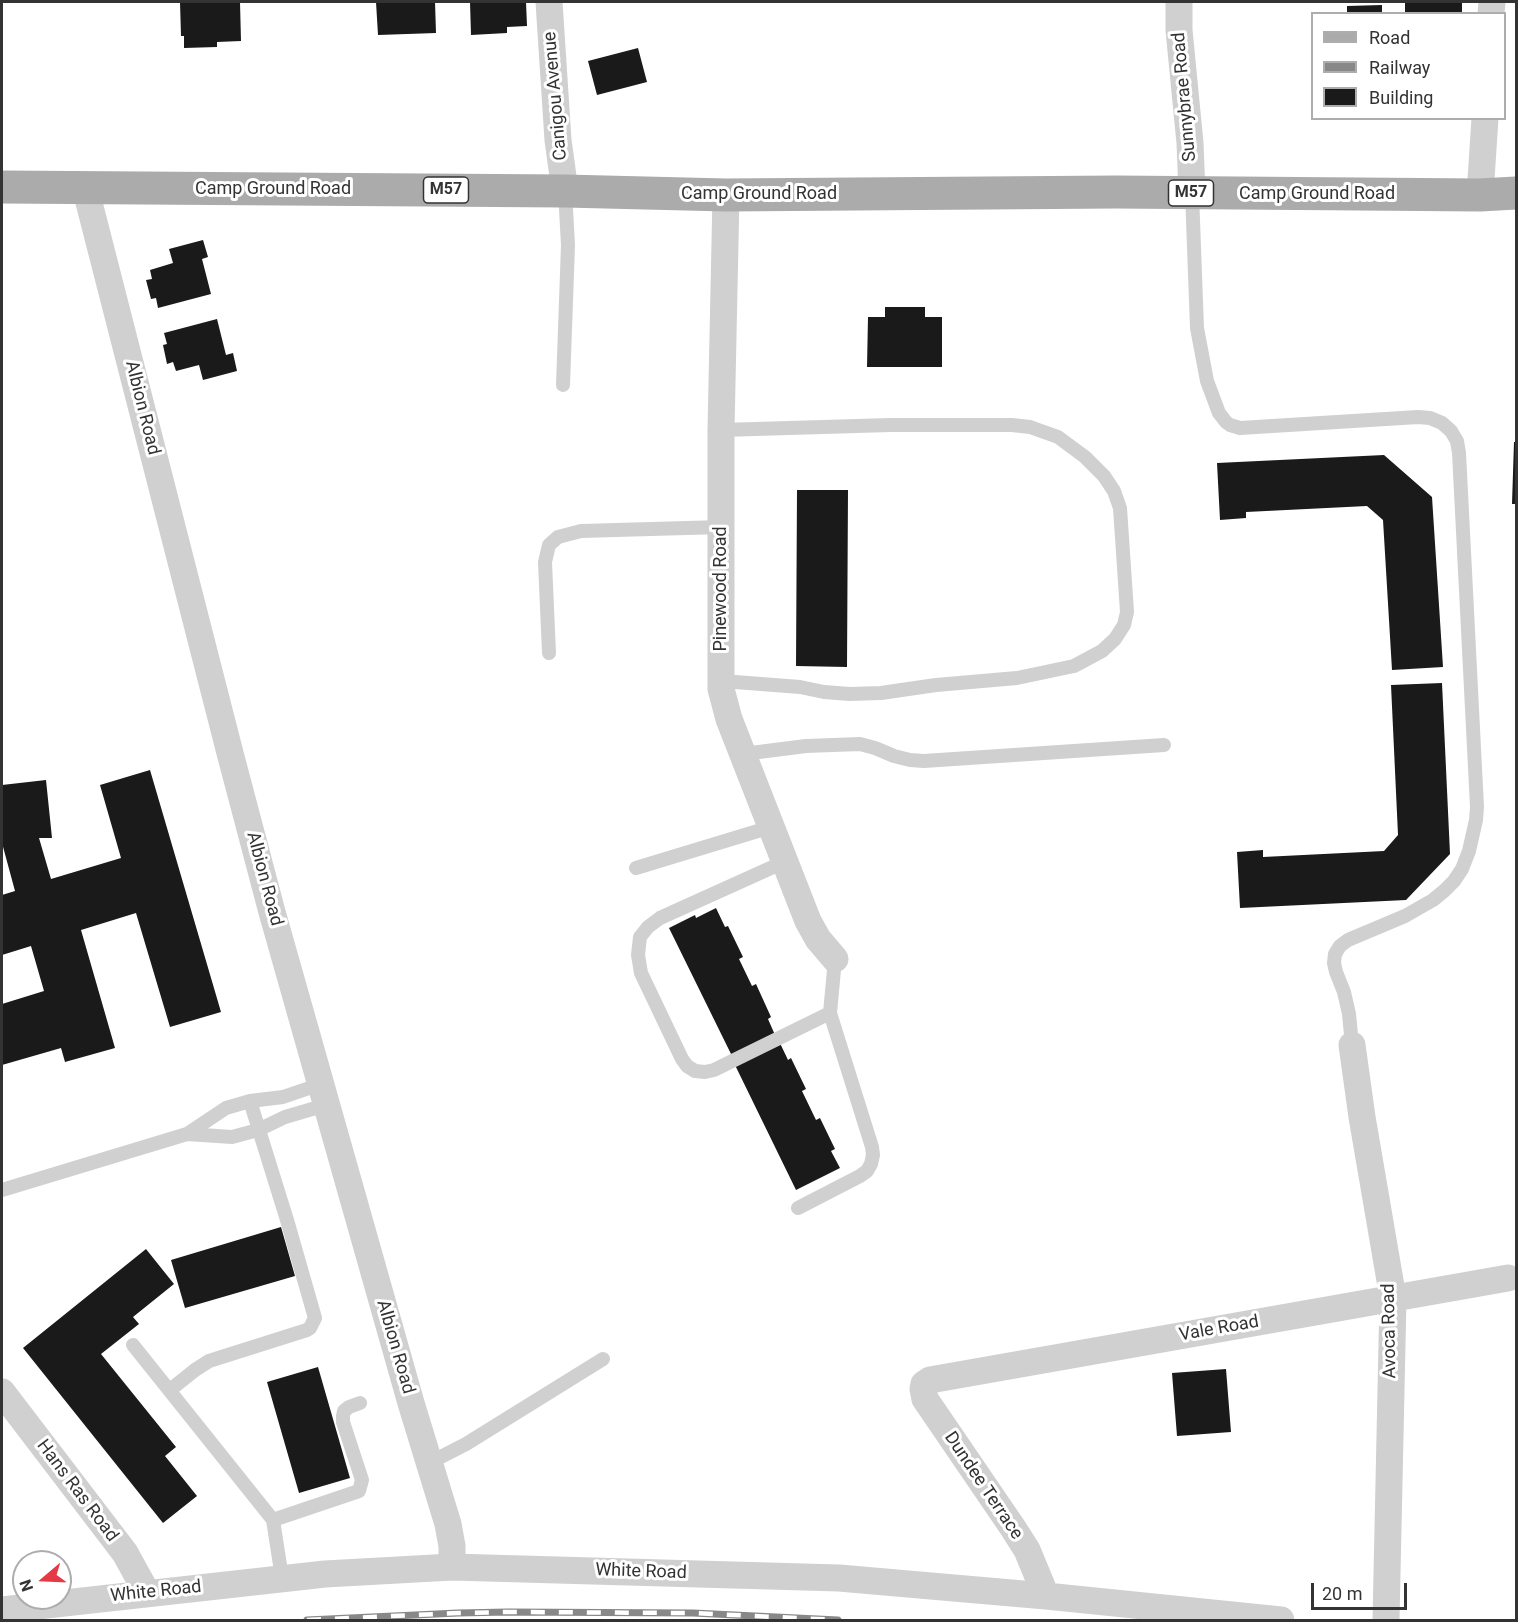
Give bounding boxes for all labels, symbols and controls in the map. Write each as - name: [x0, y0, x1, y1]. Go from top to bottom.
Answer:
- legend: [1311, 12, 1506, 120]
- text: Road: [1369, 27, 1410, 48]
- street label: Canigou Avenue: [540, 31, 572, 161]
- street label: Sunnybrae Road: [1169, 31, 1201, 163]
- text: Railway: [1369, 57, 1430, 78]
- text: Building: [1369, 87, 1433, 108]
- road number: M57: [424, 177, 468, 203]
- street label: Camp Ground Road: [195, 178, 351, 200]
- road number: M57: [1168, 180, 1214, 206]
- street label: Camp Ground Road: [681, 183, 837, 205]
- street label: Camp Ground Road: [1239, 183, 1395, 205]
- street label: Albion Road: [120, 359, 164, 457]
- street label: Pinewood Road: [710, 526, 732, 652]
- street label: Albion Road: [241, 830, 287, 928]
- street label: Avoca Road: [1378, 1283, 1402, 1379]
- street label: Albion Road: [371, 1298, 419, 1396]
- street label: Vale Road: [1177, 1311, 1261, 1347]
- street label: Dundee Terrace: [939, 1428, 1027, 1544]
- street label: Hans Ras Road: [32, 1436, 122, 1546]
- north arrow: [12, 1550, 72, 1610]
- street label: White Road: [595, 1560, 687, 1584]
- scale bar: [1314, 1571, 1410, 1609]
- street label: White Road: [109, 1576, 203, 1608]
- text: N: [16, 1577, 37, 1594]
- text: 20 m: [1322, 1583, 1362, 1604]

